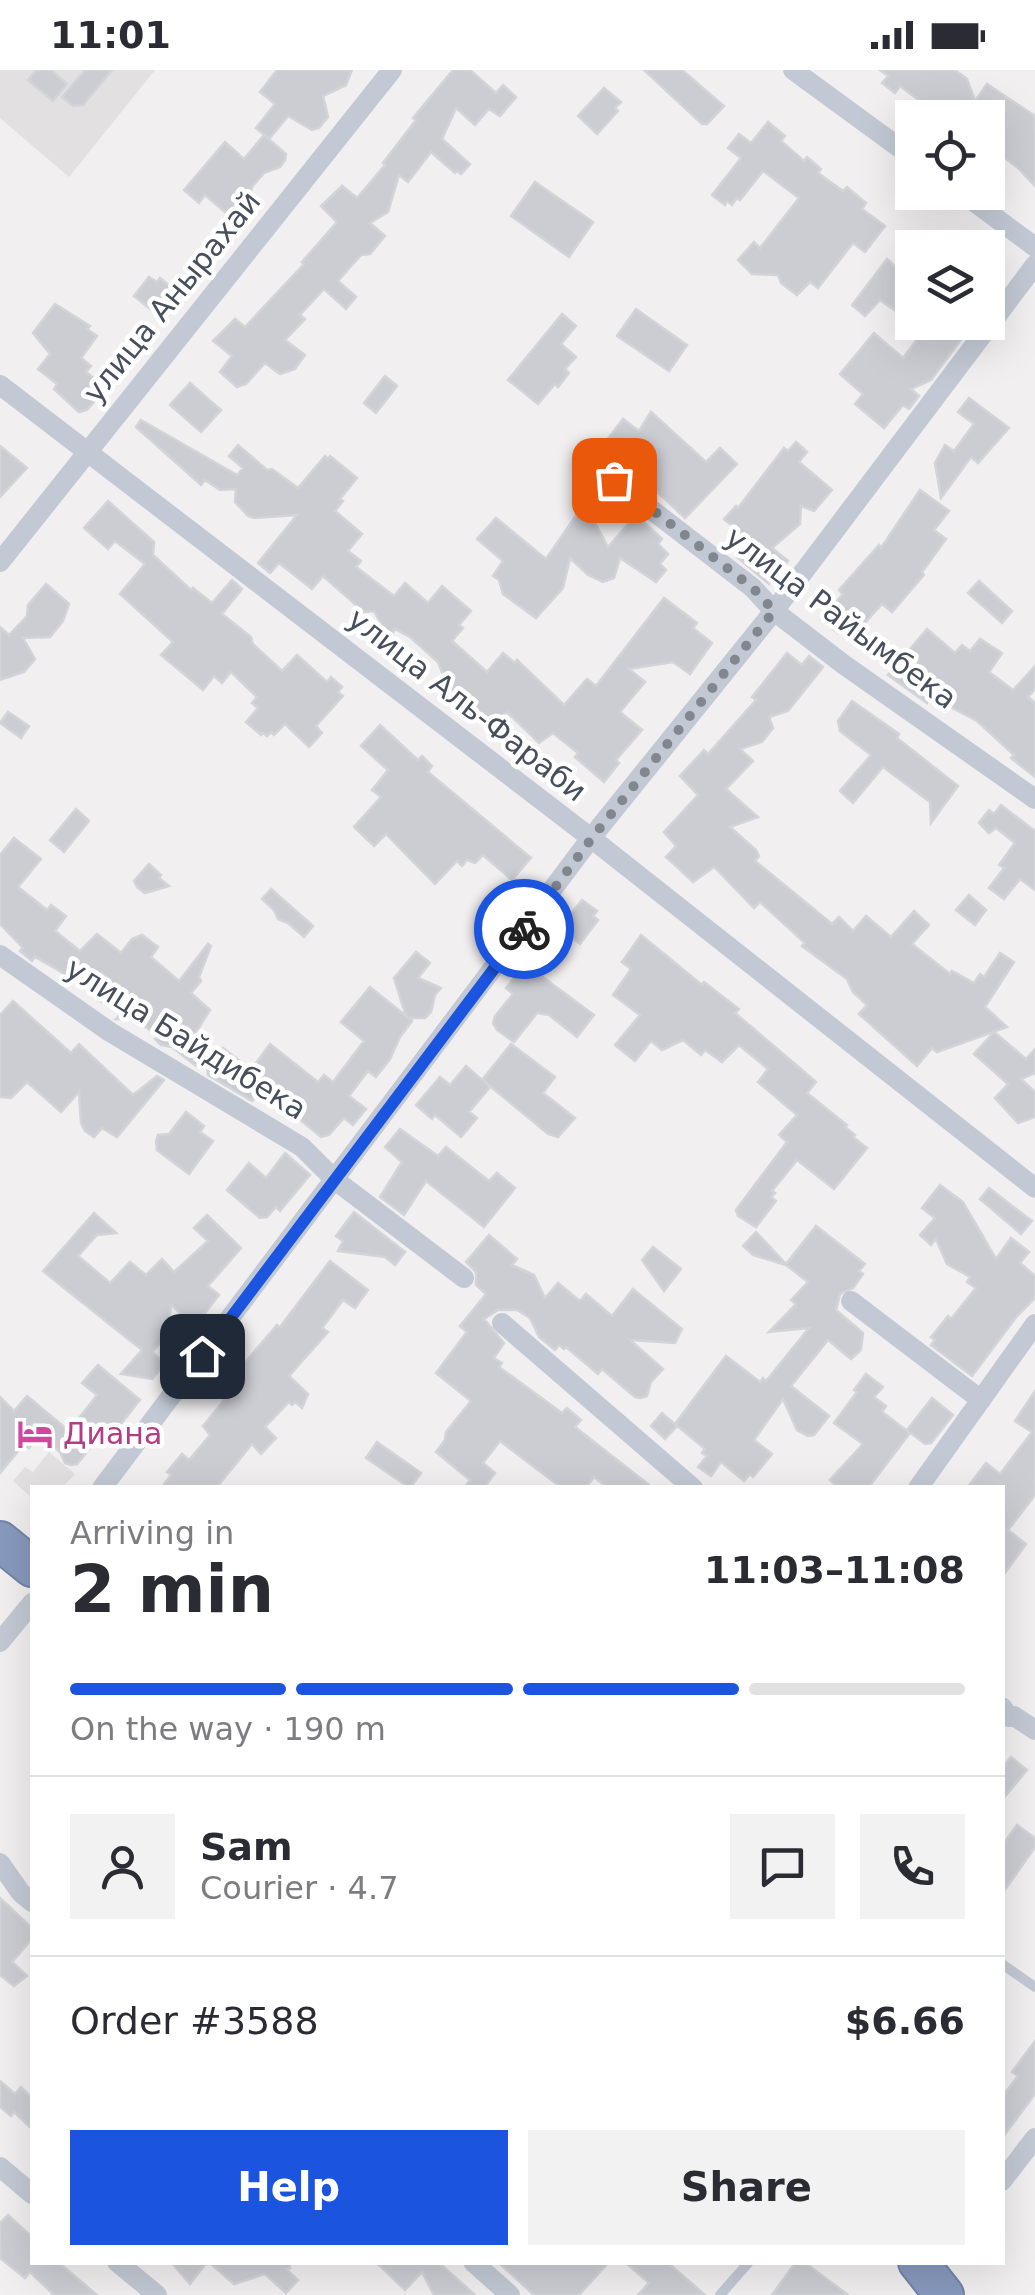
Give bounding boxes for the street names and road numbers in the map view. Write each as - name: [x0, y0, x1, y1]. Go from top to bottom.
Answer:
- street label: улица Анырахай: [76, 184, 268, 409]
- street label: улица Райымбека: [719, 519, 964, 716]
- street label: улица Аль-Фараби: [341, 601, 593, 808]
- street label: улица Байдибека: [60, 950, 313, 1127]

